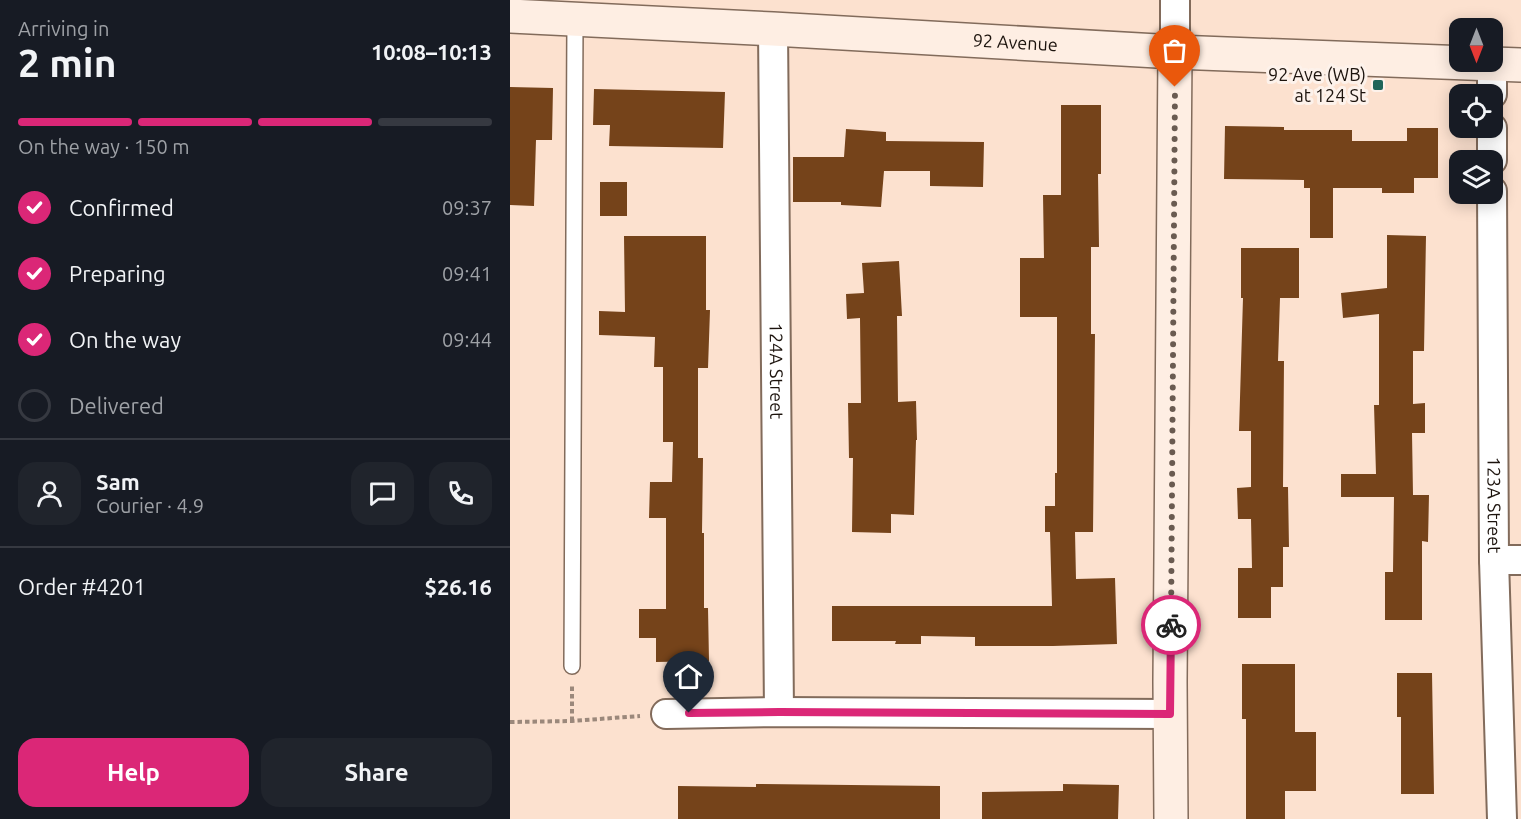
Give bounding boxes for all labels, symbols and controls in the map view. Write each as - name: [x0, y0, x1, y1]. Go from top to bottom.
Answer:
- text: Arriving in: [18, 17, 109, 40]
- north arrow: [1449, 18, 1503, 72]
- map controls: [1449, 18, 1503, 204]
- pin: [1149, 25, 1200, 87]
- street label: 92 Avenue: [972, 29, 1058, 54]
- icon: bag: [1158, 34, 1191, 67]
- text: 10:08–10:13: [371, 39, 492, 64]
- text: 2 min: [18, 41, 117, 84]
- place label: 92 Ave (WB) at 124 St: [1268, 64, 1366, 105]
- marker: 92 Ave (WB) at 124 St: [1371, 78, 1385, 92]
- button: locate: [1449, 84, 1503, 138]
- text: On the way · 150 m: [18, 135, 190, 158]
- button: layers: [1449, 150, 1503, 204]
- icon: check: [18, 191, 51, 224]
- text: Confirmed: [69, 195, 174, 220]
- text: 09:37: [442, 196, 492, 219]
- icon: check: [18, 257, 51, 290]
- text: Preparing: [69, 261, 166, 286]
- text: 09:41: [442, 262, 492, 285]
- icon: check: [18, 323, 51, 356]
- street label: 124A Street: [767, 323, 787, 419]
- text: On the way: [69, 327, 181, 352]
- text: 09:44: [442, 328, 492, 351]
- text: Delivered: [69, 393, 164, 418]
- street label: 123A Street: [1484, 457, 1505, 553]
- button: person: [18, 462, 81, 525]
- button: chat: [351, 462, 414, 525]
- button: phone: [429, 462, 492, 525]
- text: Sam: [96, 469, 140, 494]
- text: Courier · 4.9: [96, 494, 204, 517]
- text: Order #4201: [18, 574, 146, 599]
- text: $26.16: [425, 574, 492, 599]
- courier: [1141, 595, 1201, 655]
- icon: bike: [1155, 609, 1188, 642]
- pin: [663, 651, 714, 713]
- icon: home: [672, 660, 705, 693]
- button: Help: [18, 738, 249, 807]
- button: Share: [261, 738, 492, 807]

